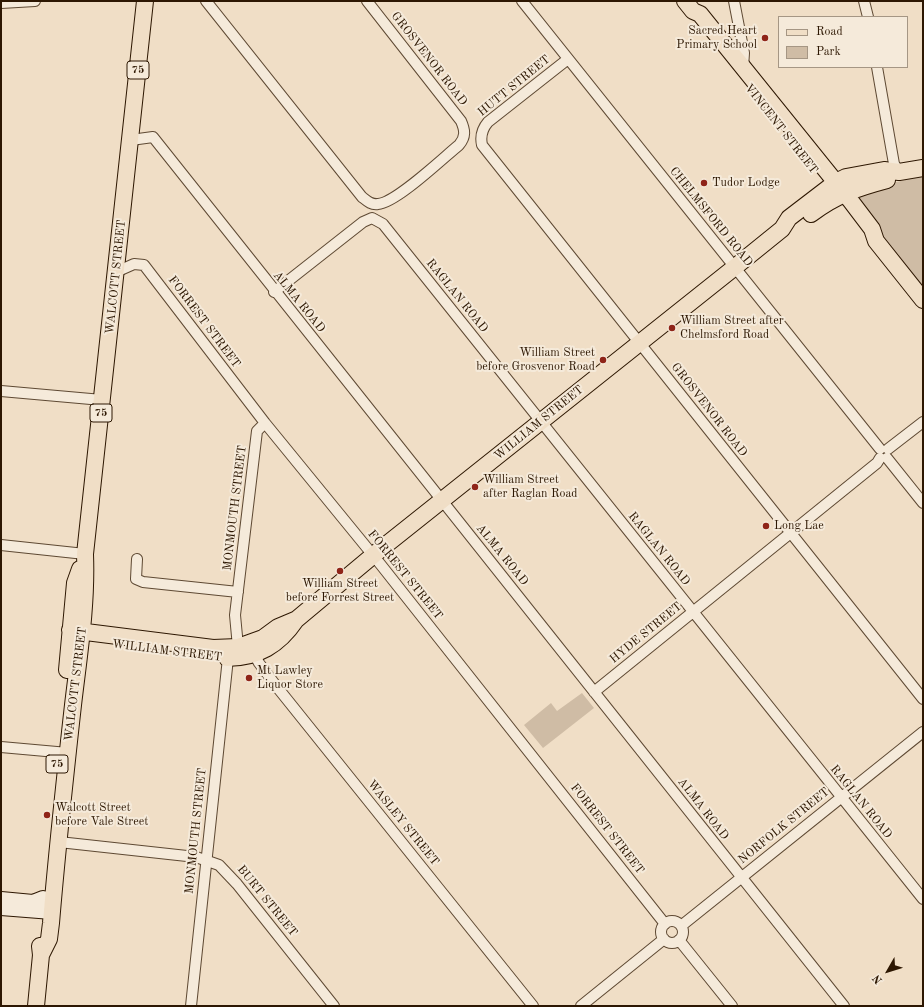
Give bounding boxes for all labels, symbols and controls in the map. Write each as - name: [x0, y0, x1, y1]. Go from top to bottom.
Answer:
- street label: GROSVENOR ROAD: [388, 9, 470, 109]
- legend: [778, 16, 908, 68]
- place label: Sacred Heart Primary School: [676, 24, 757, 52]
- text: Road: [816, 26, 843, 38]
- marker: Sacred Heart Primary School: [760, 33, 770, 43]
- text: Park: [816, 46, 841, 58]
- street label: HUTT STREET: [475, 52, 553, 120]
- road number: 75: [127, 61, 149, 79]
- street label: VINCENT STREET: [741, 81, 821, 177]
- street label: CHELMSFORD ROAD: [666, 164, 756, 270]
- place label: Tudor Lodge: [712, 176, 780, 190]
- marker: Tudor Lodge: [699, 178, 709, 188]
- street label: WALCOTT STREET: [103, 219, 129, 335]
- street label: RAGLAN ROAD: [423, 256, 491, 336]
- street label: ALMA ROAD: [270, 268, 328, 336]
- street label: FORREST STREET: [165, 273, 243, 371]
- place label: William Street after Chelmsford Road: [680, 314, 784, 342]
- marker: William Street after Chelmsford Road: [667, 323, 677, 333]
- place label: William Street before Grosvenor Road: [476, 346, 595, 374]
- marker: William Street before Grosvenor Road: [598, 355, 608, 365]
- street label: GROSVENOR ROAD: [668, 360, 750, 460]
- street label: WILLIAM STREET: [491, 383, 587, 463]
- road number: 75: [90, 404, 112, 422]
- street label: MONMOUTH STREET: [220, 444, 250, 572]
- place label: William Street after Raglan Road: [483, 473, 578, 501]
- marker: William Street after Raglan Road: [470, 482, 480, 492]
- street label: RAGLAN ROAD: [625, 509, 693, 589]
- place label: Long Lae: [774, 519, 824, 533]
- street label: ALMA ROAD: [473, 521, 531, 589]
- marker: Long Lae: [761, 521, 771, 531]
- street label: FORREST STREET: [364, 527, 446, 623]
- marker: William Street before Forrest Street: [335, 566, 345, 576]
- place label: William Street before Forrest Street: [286, 577, 394, 605]
- street label: HYDE STREET: [607, 599, 685, 667]
- street label: WALCOTT STREET: [62, 626, 90, 742]
- street label: WILLIAM STREET: [111, 637, 223, 665]
- place label: Mt Lawley Liquor Store: [257, 664, 323, 692]
- marker: Mt Lawley Liquor Store: [244, 673, 254, 683]
- road number: 75: [46, 755, 68, 773]
- street label: RAGLAN ROAD: [827, 762, 895, 842]
- street label: MONMOUTH STREET: [182, 767, 210, 895]
- street label: ALMA ROAD: [674, 775, 732, 843]
- street label: WASLEY STREET: [364, 777, 442, 869]
- street label: FORREST STREET: [567, 781, 647, 877]
- street label: NORFOLK STREET: [736, 785, 832, 867]
- place label: Walcott Street before Vale Street: [55, 801, 149, 829]
- marker: Walcott Street before Vale Street: [42, 810, 52, 820]
- street label: BURT STREET: [234, 862, 300, 940]
- north arrow: [868, 951, 908, 991]
- text: N: [871, 972, 885, 986]

